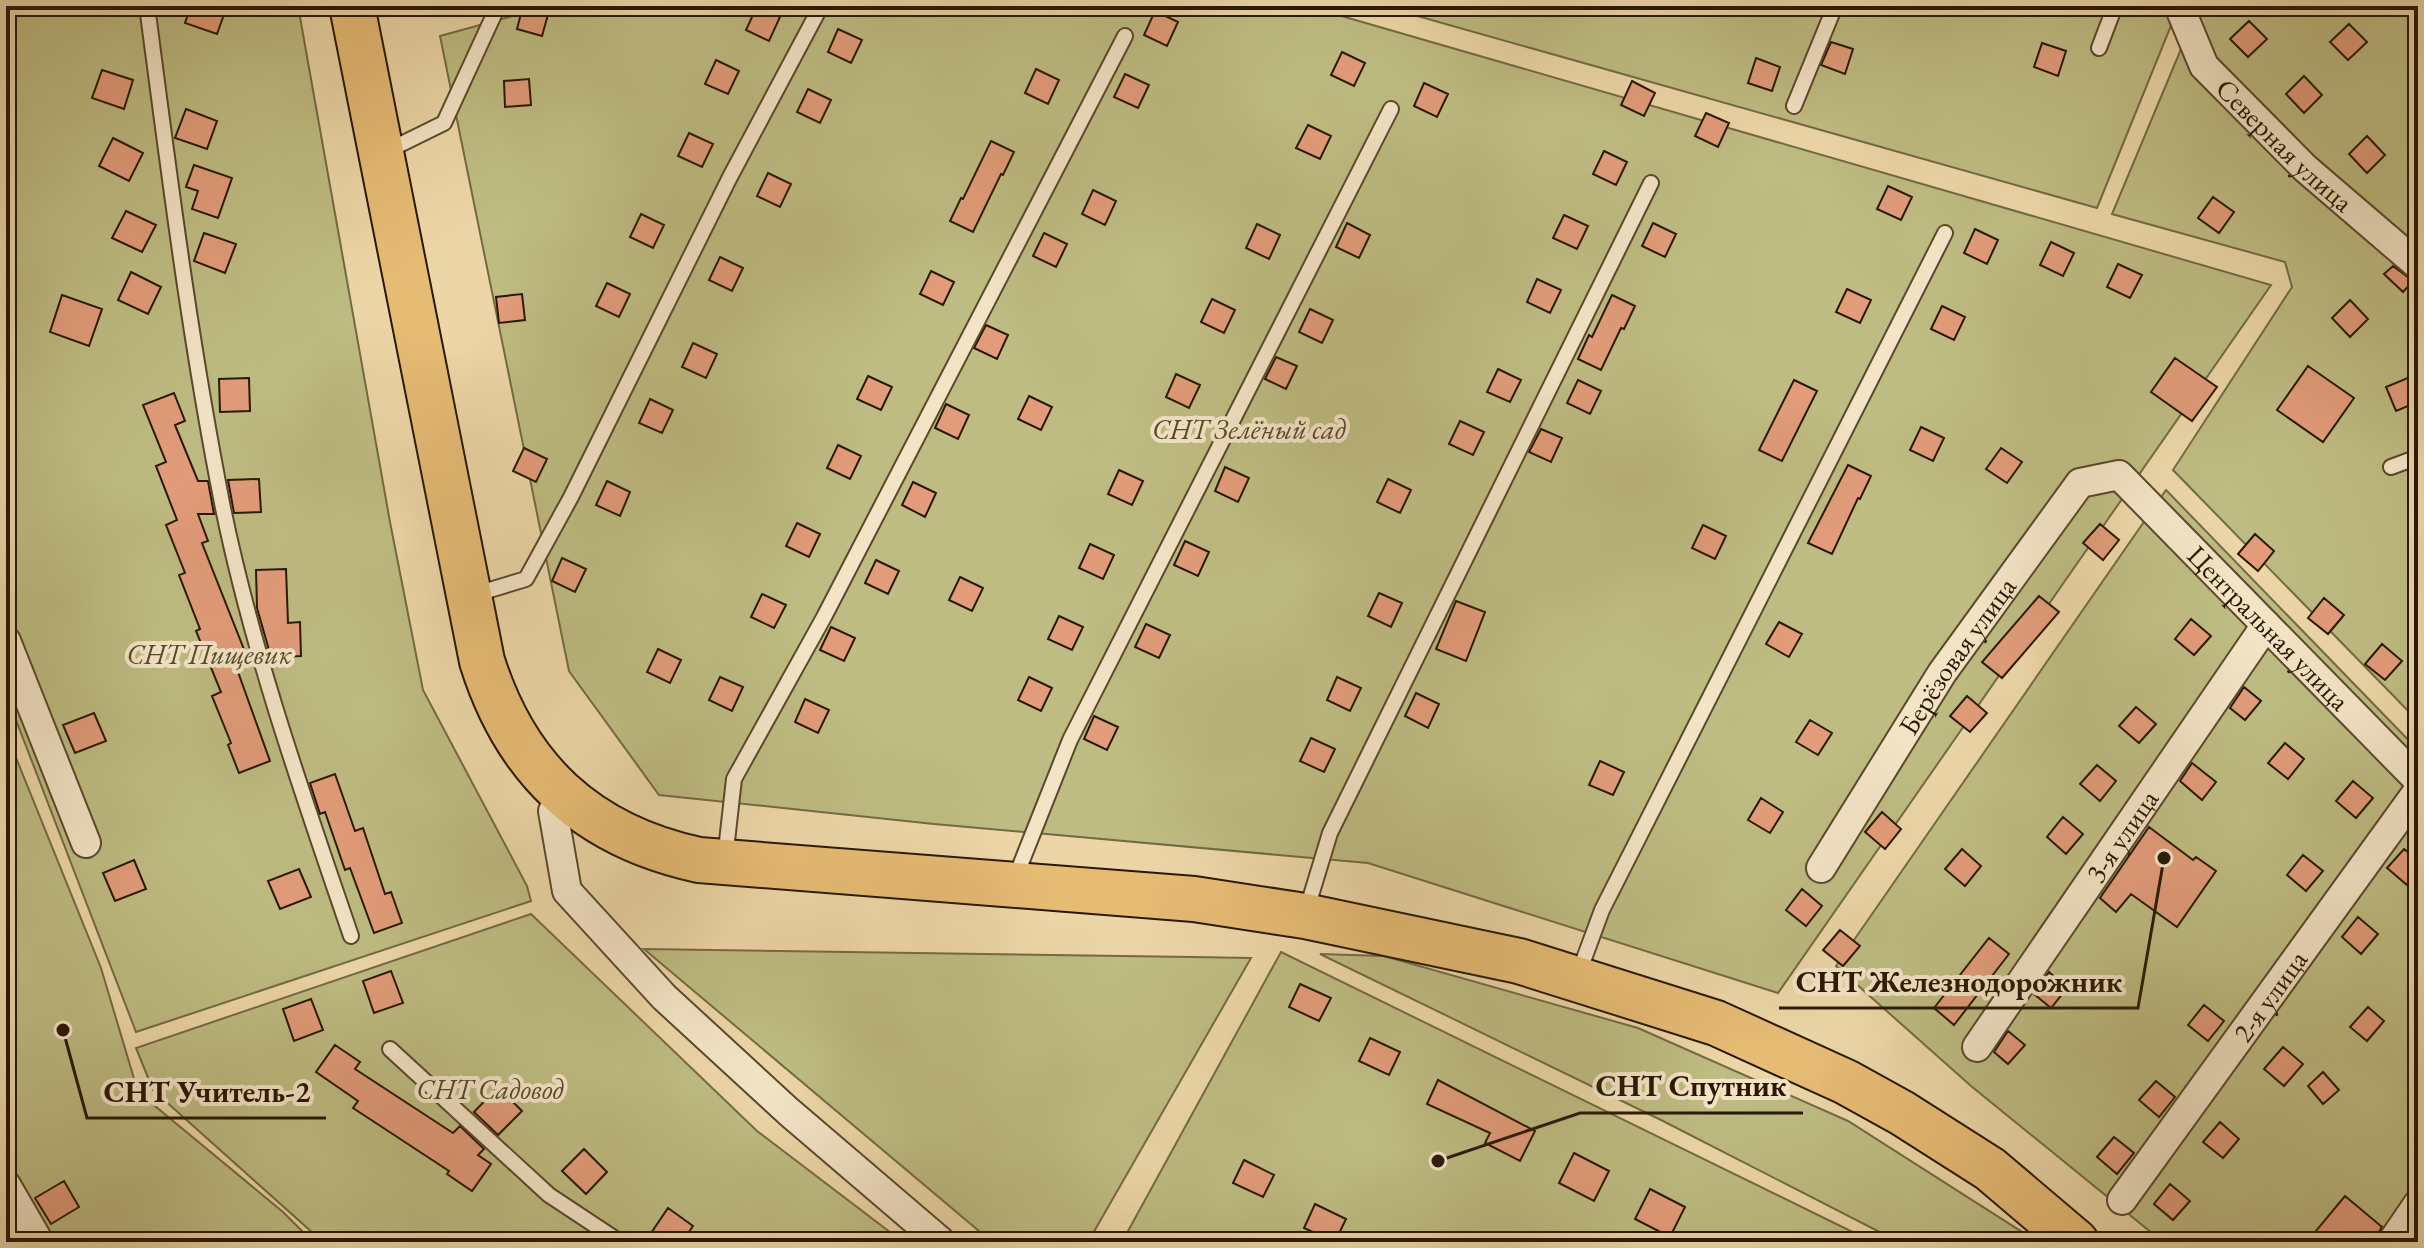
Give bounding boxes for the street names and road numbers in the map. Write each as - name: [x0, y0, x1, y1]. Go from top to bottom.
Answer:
- street label: Северная улица: [2208, 71, 2362, 220]
- street label: Центральная улица: [2180, 537, 2358, 719]
- street label: Берёзовая улица: [1890, 569, 2024, 742]
- street label: 3-я улица: [2077, 782, 2167, 889]
- street label: 2-я улица: [2224, 942, 2316, 1049]

